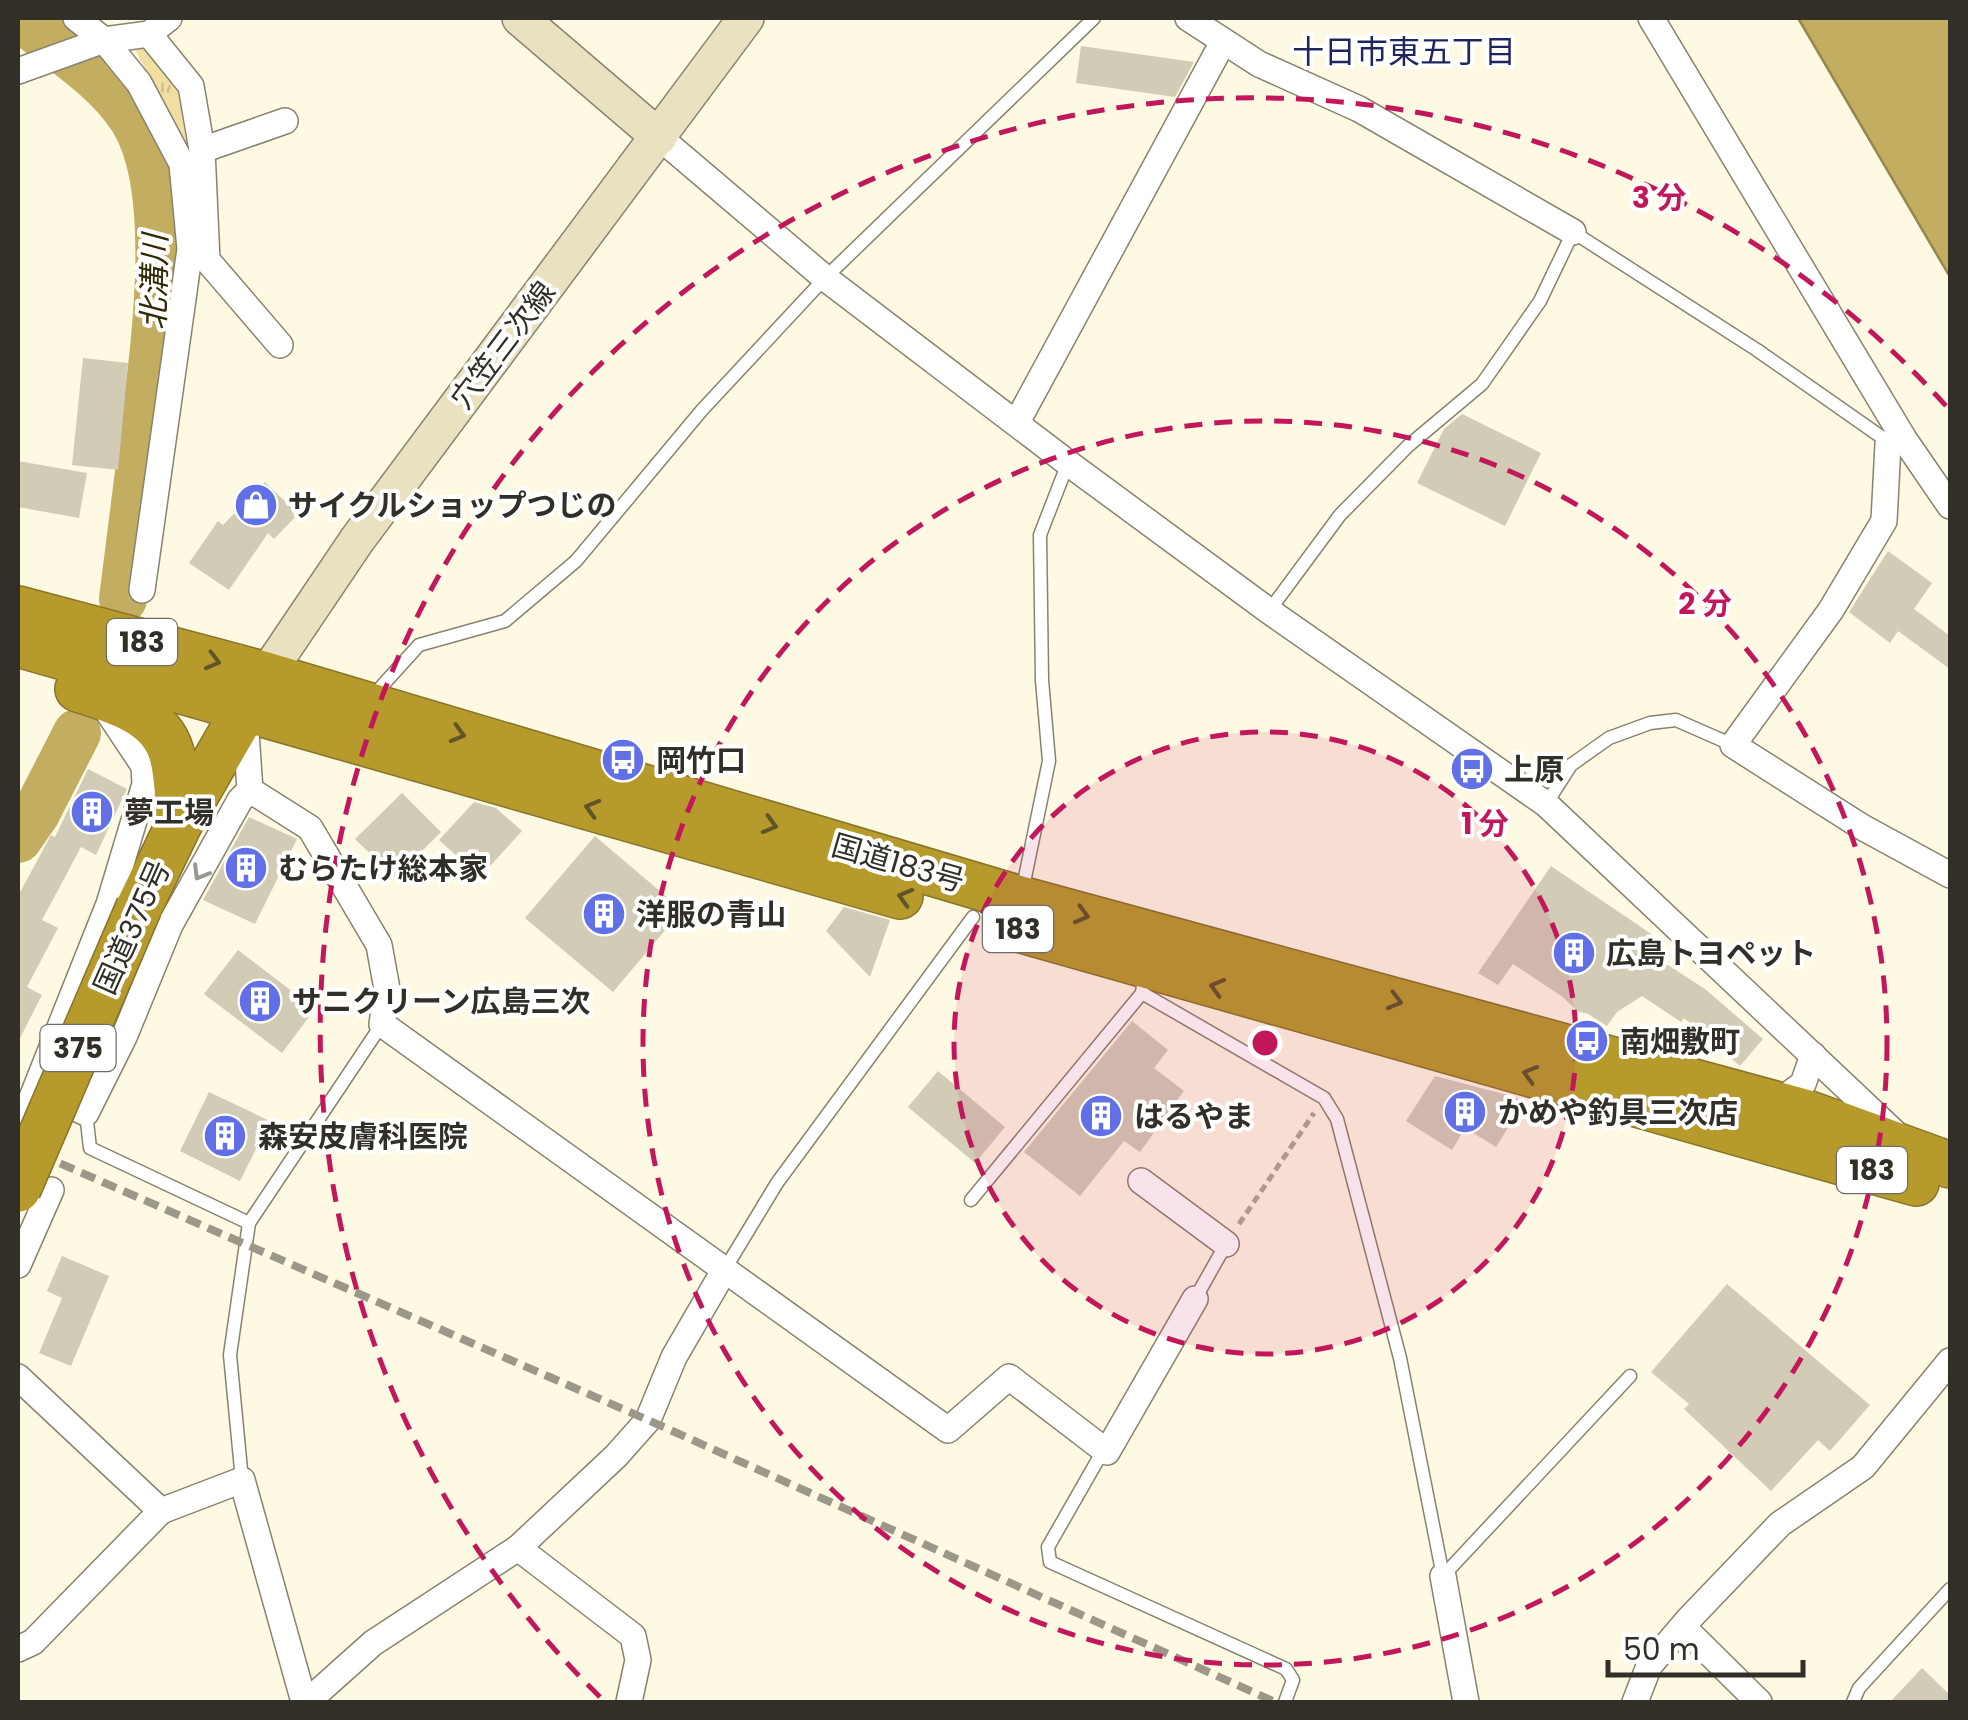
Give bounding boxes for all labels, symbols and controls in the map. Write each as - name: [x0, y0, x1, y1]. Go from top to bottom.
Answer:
- district label: 十日市東五丁目: [1292, 29, 1516, 74]
- text: 3 分: [1632, 176, 1686, 219]
- water label: 北溝川: [131, 231, 177, 330]
- street label: 穴笠三次線: [441, 272, 565, 418]
- shop icon: サイクルショップつじの: [233, 482, 279, 528]
- place label: サイクルショップつじの: [288, 484, 617, 527]
- text: 2 分: [1678, 582, 1732, 625]
- road number: 183: [107, 619, 177, 665]
- one-way arrow: [204, 650, 221, 671]
- one-way arrow: [448, 722, 465, 743]
- bus stop icon: 岡竹口: [600, 737, 646, 783]
- place label: 岡竹口: [656, 739, 746, 782]
- bus stop icon: 上原: [1449, 746, 1495, 792]
- place label: 上原: [1504, 748, 1564, 791]
- building icon: 夢工場: [69, 789, 115, 835]
- place label: 夢工場: [124, 791, 214, 834]
- one-way arrow: [584, 799, 601, 820]
- text: 1 分: [1461, 802, 1509, 845]
- one-way arrow: [760, 813, 777, 834]
- street label: 国道183号: [827, 824, 969, 902]
- building icon: むらたけ総本家: [223, 845, 269, 891]
- place label: むらたけ総本家: [278, 847, 488, 890]
- street label: 国道375号: [83, 853, 181, 1001]
- one-way arrow: [193, 862, 212, 880]
- one-way arrow: [897, 888, 914, 909]
- building icon: 洋服の青山: [581, 891, 627, 937]
- place label: 洋服の青山: [636, 893, 786, 936]
- one-way arrow: [1073, 904, 1090, 925]
- road number: 183: [983, 906, 1053, 952]
- building icon: 広島トヨペット: [1551, 930, 1597, 976]
- place label: 広島トヨペット: [1606, 932, 1816, 975]
- building icon: サニクリーン広島三次: [237, 978, 283, 1024]
- one-way arrow: [1209, 978, 1226, 999]
- place label: サニクリーン広島三次: [292, 980, 591, 1023]
- one-way arrow: [1386, 989, 1403, 1010]
- bus stop icon: 南畑敷町: [1564, 1018, 1610, 1064]
- place label: 南畑敷町: [1620, 1020, 1740, 1063]
- road number: 375: [40, 1025, 116, 1071]
- centre of rings: [1247, 1025, 1283, 1061]
- one-way arrow: [1522, 1065, 1539, 1086]
- building icon: かめや釣具三次店: [1442, 1089, 1488, 1135]
- place label: かめや釣具三次店: [1498, 1091, 1738, 1134]
- building icon: はるやま: [1078, 1093, 1124, 1139]
- place label: はるやま: [1134, 1095, 1254, 1138]
- building icon: 森安皮膚科医院: [202, 1113, 248, 1159]
- place label: 森安皮膚科医院: [258, 1115, 468, 1158]
- road number: 183: [1837, 1147, 1907, 1193]
- scale bar: [1608, 1615, 1803, 1677]
- text: 50 m: [1623, 1628, 1700, 1671]

